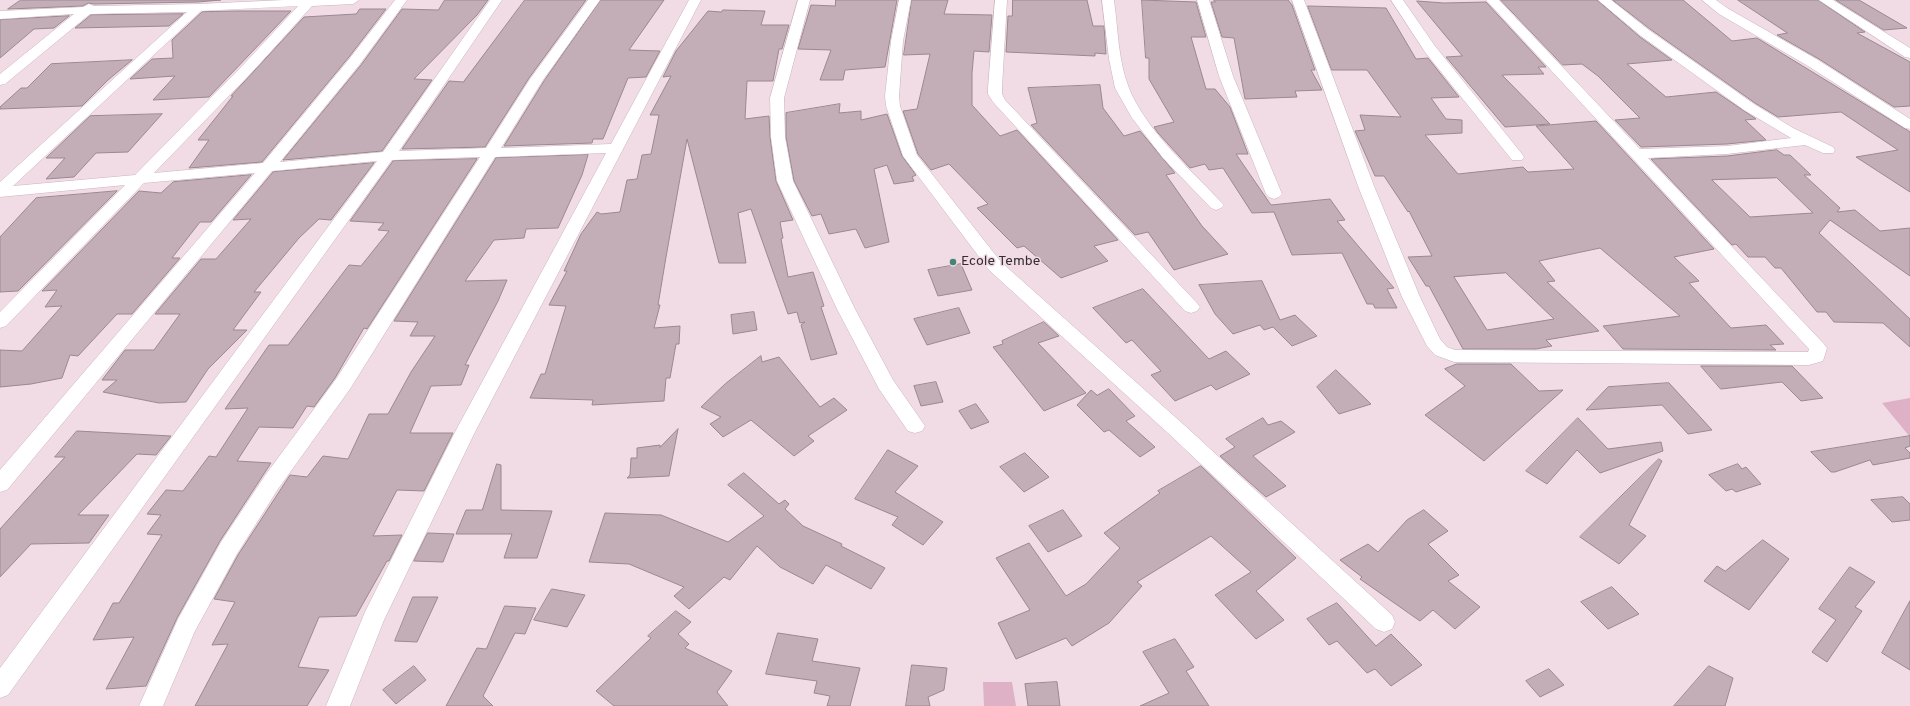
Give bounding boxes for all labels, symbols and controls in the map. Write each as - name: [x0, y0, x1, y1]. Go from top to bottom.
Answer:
- place label: Ecole Tembe: [961, 254, 1040, 270]
- marker: Ecole Tembe: [948, 257, 958, 267]

